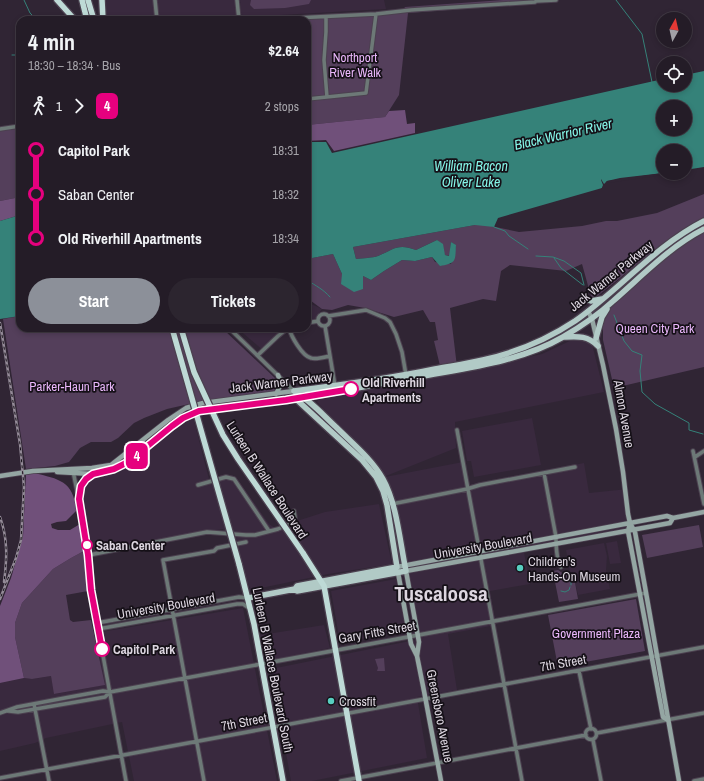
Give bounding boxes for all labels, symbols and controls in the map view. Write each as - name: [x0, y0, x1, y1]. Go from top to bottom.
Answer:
- north arrow: [656, 12, 692, 48]
- map controls: [656, 12, 692, 180]
- text: 4 min: [28, 27, 75, 57]
- text: $2.64: [268, 40, 299, 61]
- park label: Northport River Walk: [329, 49, 382, 81]
- button: locate: [656, 56, 692, 92]
- text: 18:30 – 18:34 · Bus: [28, 57, 120, 74]
- icon: walk: [28, 95, 50, 117]
- icon: forward: [68, 95, 90, 117]
- text: 4: [104, 97, 110, 115]
- text: 1: [56, 98, 62, 115]
- text: 2 stops: [265, 98, 299, 115]
- button: +: [656, 100, 692, 136]
- water label: Black Warrior River: [512, 114, 615, 154]
- text: Capitol Park: [58, 140, 130, 161]
- text: 18:31: [272, 142, 299, 159]
- button: −: [656, 144, 692, 180]
- water label: William Bacon Oliver Lake: [434, 157, 508, 191]
- text: Saban Center: [58, 184, 134, 205]
- text: 18:32: [272, 186, 299, 203]
- text: Old Riverhill Apartments: [58, 228, 202, 249]
- text: 18:34: [272, 230, 299, 247]
- street label: Jack Warner Parkway: [566, 236, 657, 315]
- button: Start: [28, 278, 160, 324]
- button: Tickets: [168, 278, 299, 324]
- park label: Queen City Park: [616, 320, 695, 337]
- street label: Jack Warner Parkway: [229, 367, 334, 397]
- place label: Old Riverhill Apartments: [362, 374, 425, 406]
- park label: Parker-Haun Park: [29, 378, 115, 395]
- street label: Almon Avenue: [610, 378, 638, 449]
- marker: Old Riverhill Apartments: [343, 381, 359, 397]
- street label: Lurleen B Wallace Boulevard: [223, 418, 311, 542]
- line badge: 4: [124, 443, 150, 469]
- text: 4: [134, 447, 140, 465]
- street label: University Boulevard: [433, 529, 533, 563]
- place label: Saban Center: [96, 537, 166, 554]
- marker: Saban Center: [81, 539, 93, 551]
- place label: Children's Hands-On Museum: [528, 553, 621, 585]
- marker: Children's Hands-On Museum: [515, 563, 525, 573]
- district label: Tuscaloosa: [394, 579, 488, 608]
- street label: Lurleen B Wallace Boulevard South: [249, 586, 297, 754]
- street label: University Boulevard: [116, 589, 216, 623]
- street label: Gary Fitts Street: [337, 617, 417, 647]
- park label: Government Plaza: [552, 625, 640, 642]
- marker: Capitol Park: [94, 641, 110, 657]
- place label: Capitol Park: [113, 641, 175, 658]
- street label: 7th Street: [539, 651, 587, 675]
- street label: Greensboro Avenue: [423, 668, 457, 764]
- place label: Crossfit: [339, 693, 376, 710]
- marker: Crossfit: [326, 696, 336, 706]
- street label: 7th Street: [220, 709, 268, 735]

